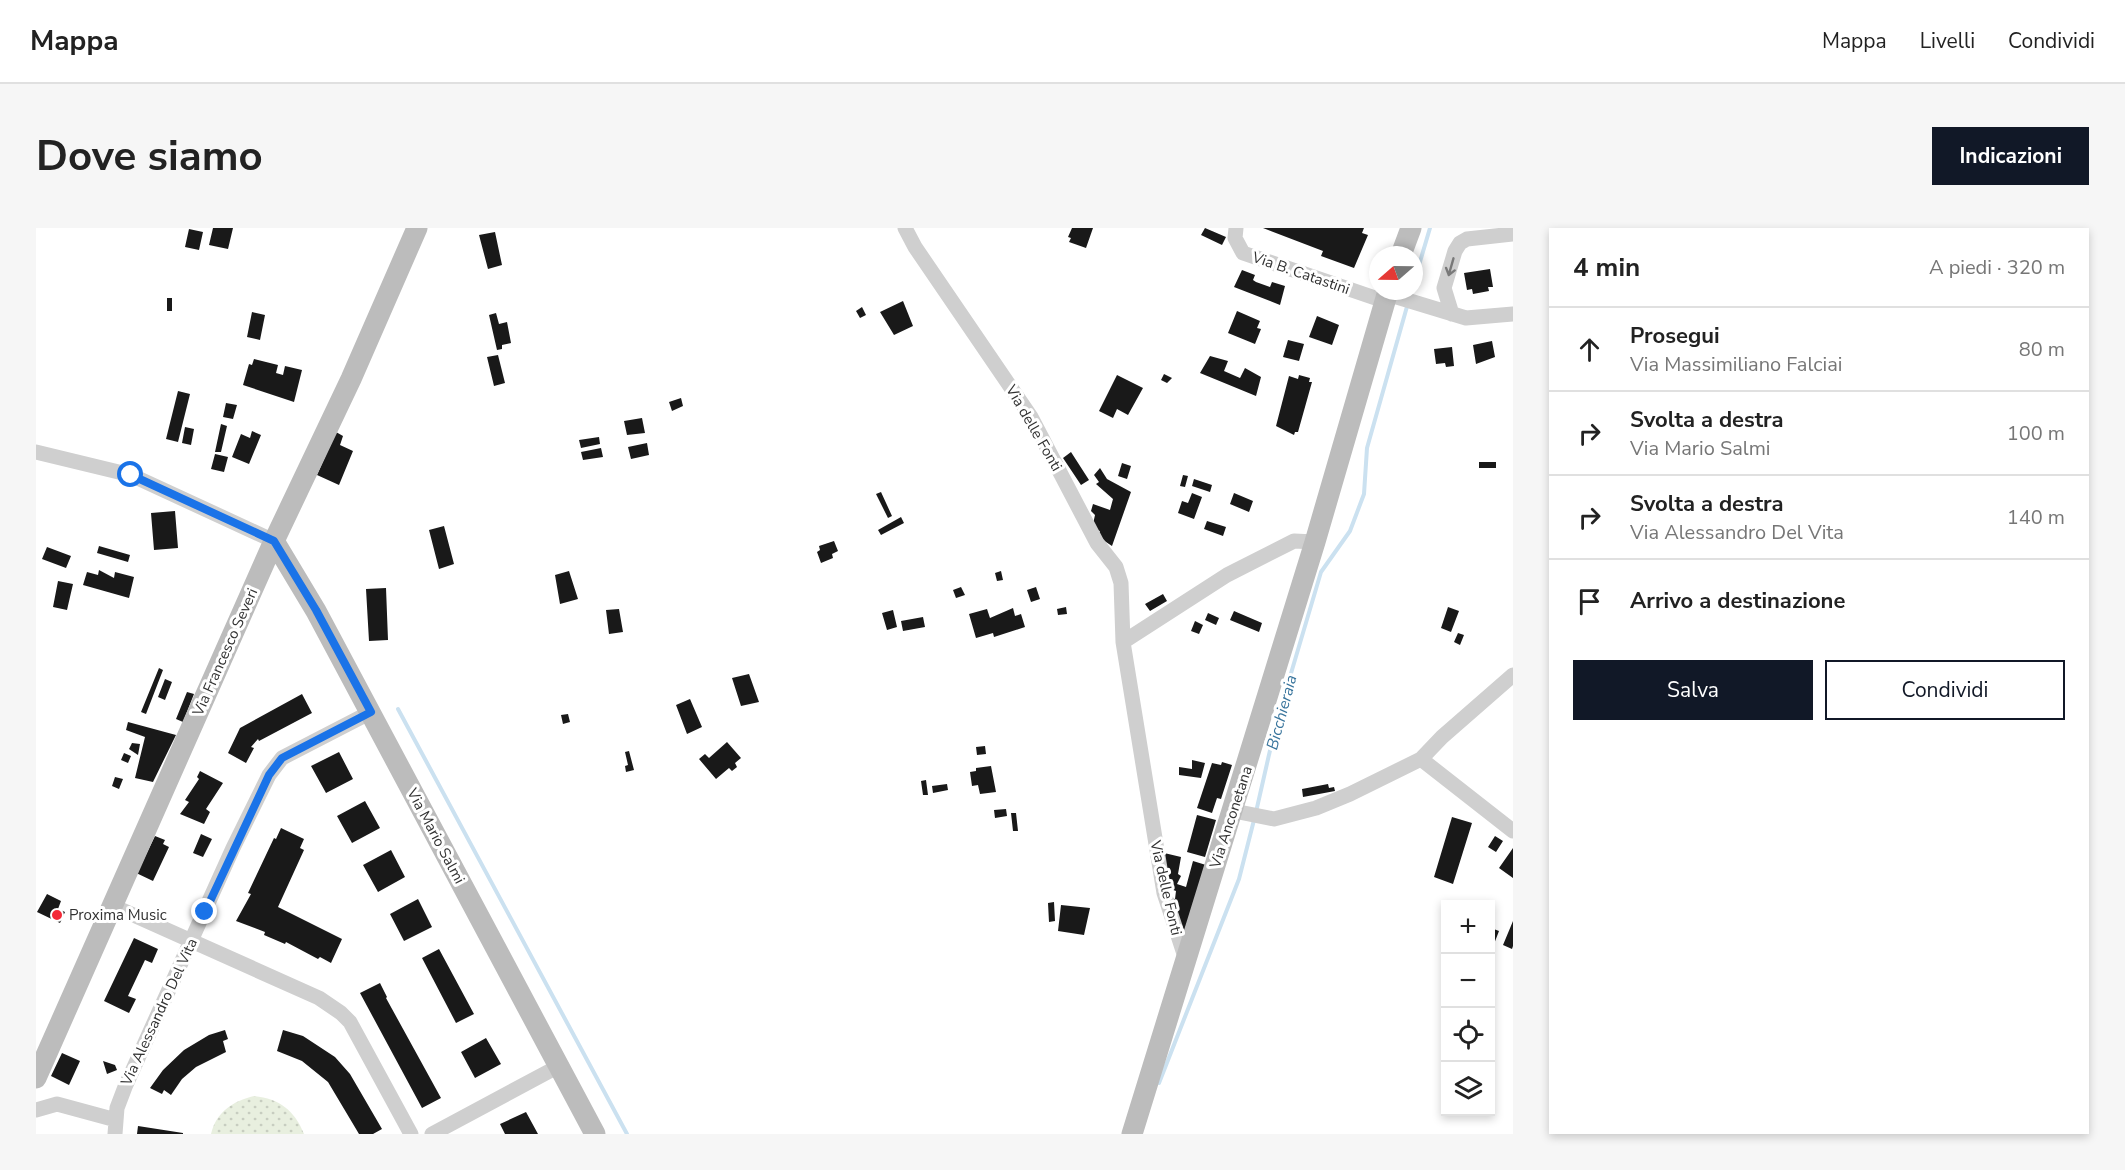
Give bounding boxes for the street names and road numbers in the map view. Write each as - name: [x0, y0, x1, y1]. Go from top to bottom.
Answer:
- street label: Via B. Catastini: [1249, 247, 1352, 299]
- street label: Via delle Fonti: [1001, 380, 1067, 475]
- street label: Via Francesco Severi: [187, 585, 262, 720]
- street label: Via Anconetana: [1205, 763, 1257, 872]
- street label: Via Mario Salmi: [402, 784, 470, 887]
- street label: Via delle Fonti: [1145, 838, 1187, 937]
- street label: Via Alessandro Del Vita: [116, 935, 202, 1090]

